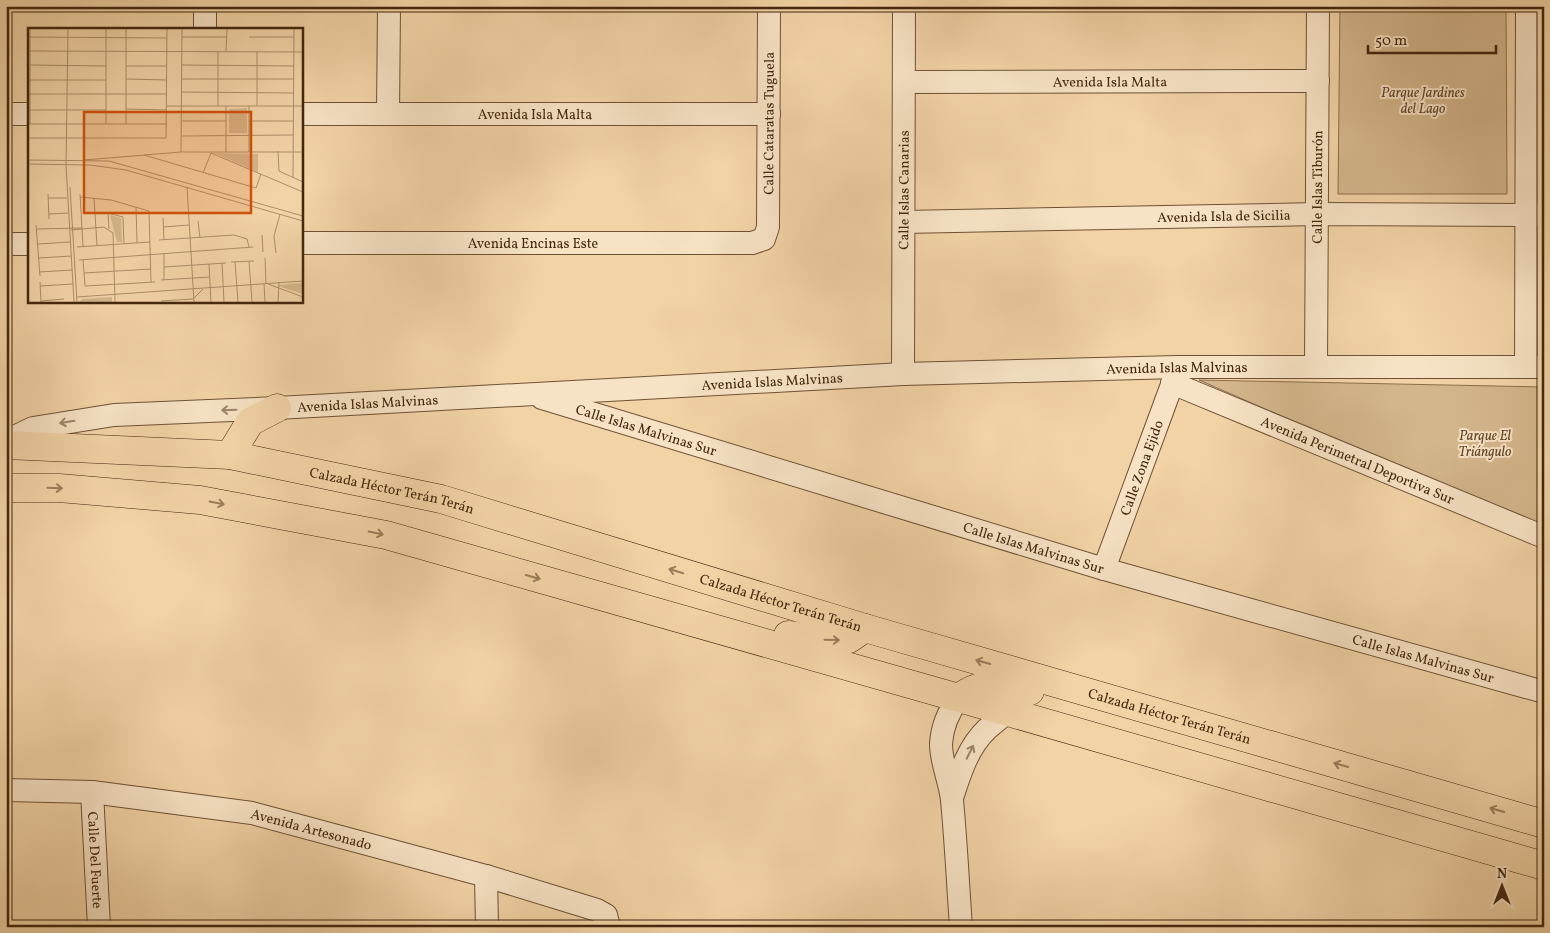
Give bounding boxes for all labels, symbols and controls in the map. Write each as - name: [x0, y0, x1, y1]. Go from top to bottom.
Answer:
- scale bar: [1368, 22, 1495, 54]
- inset map: [28, 28, 302, 302]
- text: 50 m: [1375, 31, 1407, 52]
- street label: Calle Cataratas Tuguela: [760, 52, 780, 195]
- street label: Avenida Isla Malta: [1053, 73, 1167, 93]
- park label: Parque Jardines del Lago: [1381, 84, 1465, 119]
- street label: Avenida Isla Malta: [478, 106, 592, 125]
- street label: Calle Islas Canarias: [895, 130, 915, 250]
- street label: Calle Islas Tiburón: [1309, 130, 1328, 244]
- street label: Avenida Isla de Sicilia: [1157, 207, 1291, 228]
- street label: Avenida Encinas Este: [468, 235, 599, 254]
- street label: Avenida Islas Malvinas: [1106, 359, 1248, 380]
- street label: Avenida Islas Malvinas: [701, 369, 843, 396]
- street label: Avenida Islas Malvinas: [297, 391, 439, 418]
- street label: Calle Islas Malvinas Sur: [573, 401, 719, 462]
- one-way arrow: [221, 405, 237, 414]
- street label: Avenida Perimetral Deportiva Sur: [1258, 413, 1457, 510]
- one-way arrow: [59, 418, 75, 428]
- street label: Calle Zona Ejido: [1116, 418, 1169, 519]
- park label: Parque El Triángulo: [1459, 427, 1512, 462]
- street label: Calzada Héctor Terán Terán: [308, 464, 476, 520]
- one-way arrow: [46, 483, 63, 493]
- one-way arrow: [208, 499, 224, 509]
- street label: Calle Islas Malvinas Sur: [960, 519, 1106, 579]
- one-way arrow: [368, 529, 384, 539]
- one-way arrow: [669, 565, 685, 575]
- street label: Calzada Héctor Terán Terán: [697, 570, 864, 637]
- one-way arrow: [524, 573, 540, 582]
- street label: Calle Islas Malvinas Sur: [1350, 631, 1496, 689]
- one-way arrow: [824, 635, 840, 645]
- one-way arrow: [975, 657, 991, 667]
- street label: Calzada Héctor Terán Terán: [1086, 685, 1253, 750]
- one-way arrow: [965, 745, 975, 760]
- one-way arrow: [1333, 760, 1349, 770]
- street label: Avenida Artesonado: [249, 805, 374, 856]
- one-way arrow: [1489, 805, 1505, 815]
- street label: Calle Del Fuerte: [82, 811, 106, 909]
- north arrow: [1478, 860, 1528, 910]
- text: N: [1497, 865, 1507, 884]

